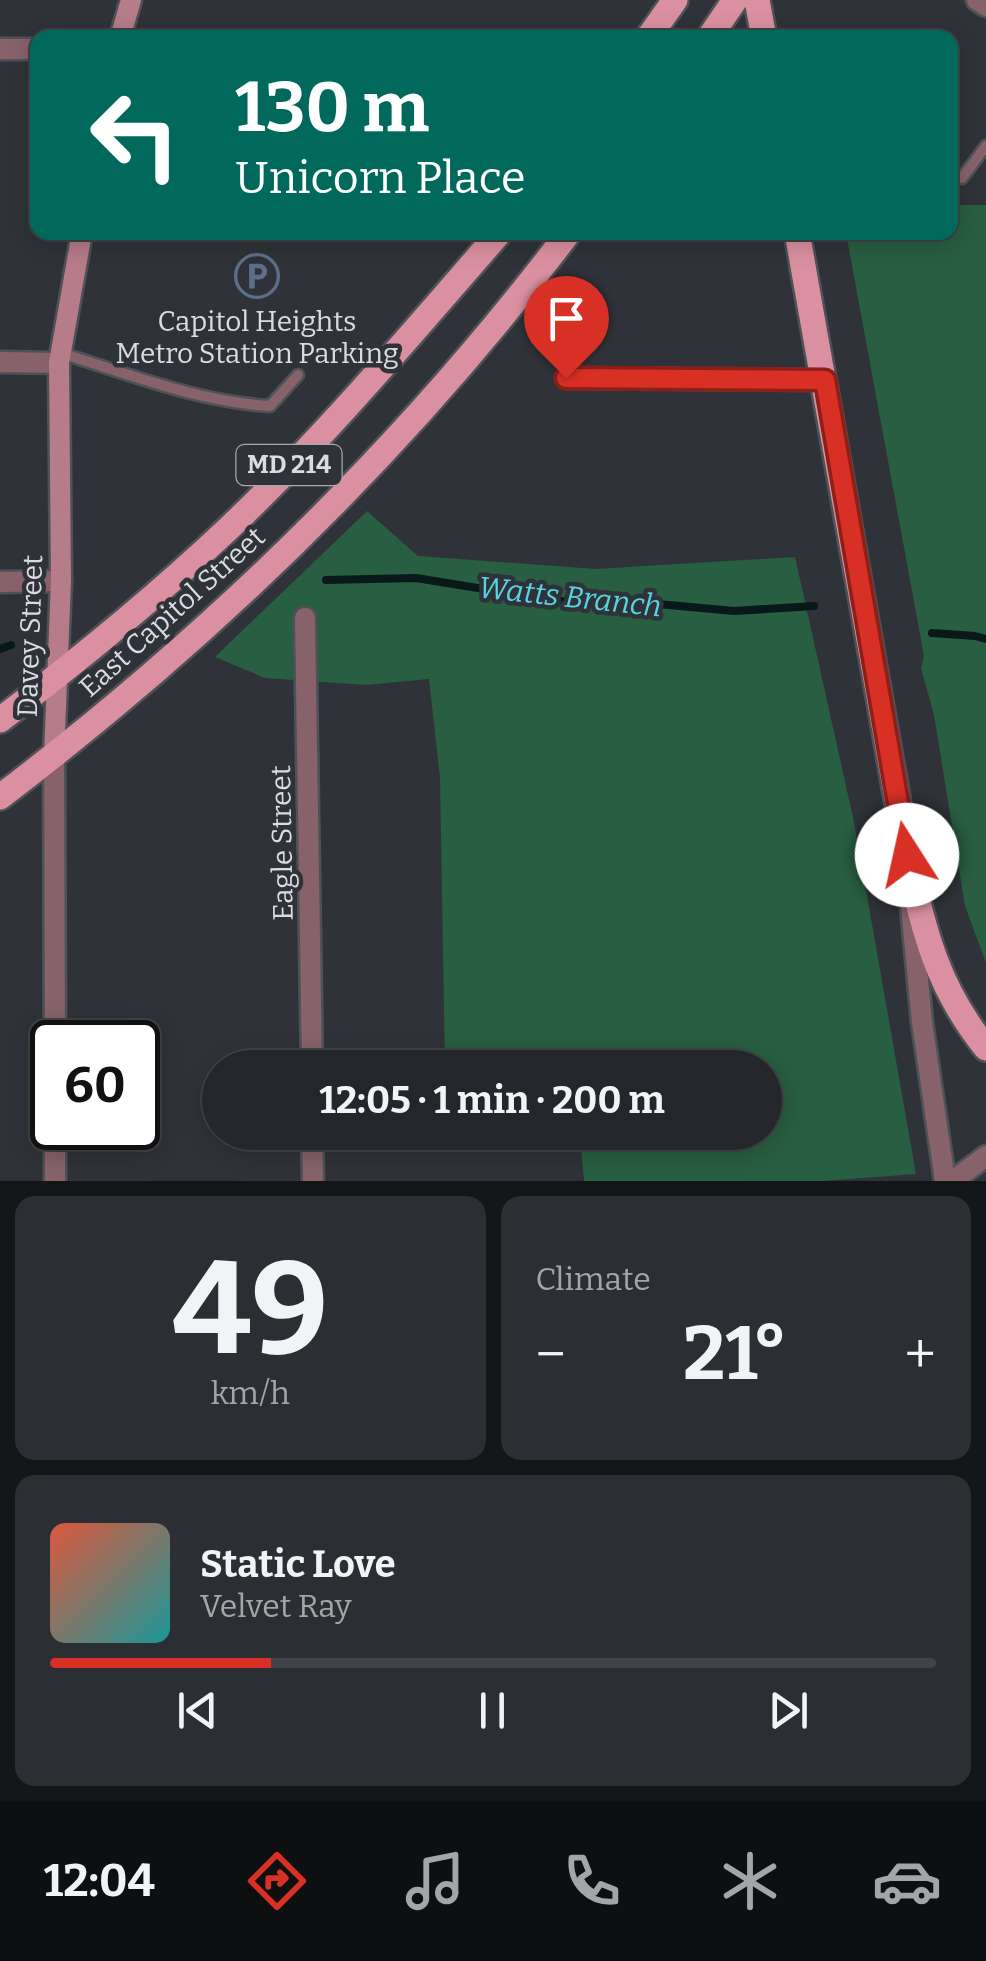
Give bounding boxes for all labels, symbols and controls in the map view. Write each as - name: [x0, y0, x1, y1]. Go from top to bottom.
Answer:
- text: 130 m: [235, 66, 429, 150]
- icon: left: [70, 70, 200, 200]
- text: Unicorn Place: [235, 151, 526, 205]
- parking icon: Capitol Heights Metro Station Parking: [234, 253, 280, 299]
- pin: [524, 276, 609, 379]
- icon: arrive: [539, 291, 594, 346]
- place label: Capitol Heights Metro Station Parking: [115, 305, 399, 370]
- road number: MD 214: [236, 445, 342, 485]
- street label: East Capitol Street: [73, 520, 271, 704]
- street label: Davey Street: [11, 554, 49, 718]
- water label: Watts Branch: [477, 569, 663, 625]
- street label: Eagle Street: [264, 765, 300, 921]
- position arrow: [855, 803, 959, 907]
- speed limit sign: 60: [30, 1020, 160, 1150]
- text: 12:05 · 1 min · 200 m: [319, 1077, 665, 1123]
- text: 49: [172, 1231, 328, 1387]
- text: Climate: [536, 1260, 651, 1298]
- text: 21°: [683, 1309, 787, 1399]
- text: −: [536, 1322, 566, 1388]
- text: +: [905, 1322, 936, 1388]
- text: km/h: [211, 1374, 290, 1412]
- text: Static Love: [200, 1541, 396, 1587]
- text: Velvet Ray: [200, 1587, 352, 1625]
- icon: previous: [170, 1683, 225, 1738]
- icon: pause: [465, 1683, 520, 1738]
- icon: next: [761, 1683, 816, 1738]
- icon: directions: [242, 1846, 312, 1916]
- icon: music: [400, 1846, 470, 1916]
- icon: phone: [557, 1846, 627, 1916]
- icon: climate: [715, 1846, 785, 1916]
- icon: car: [872, 1846, 942, 1916]
- text: 12:04: [44, 1854, 155, 1908]

